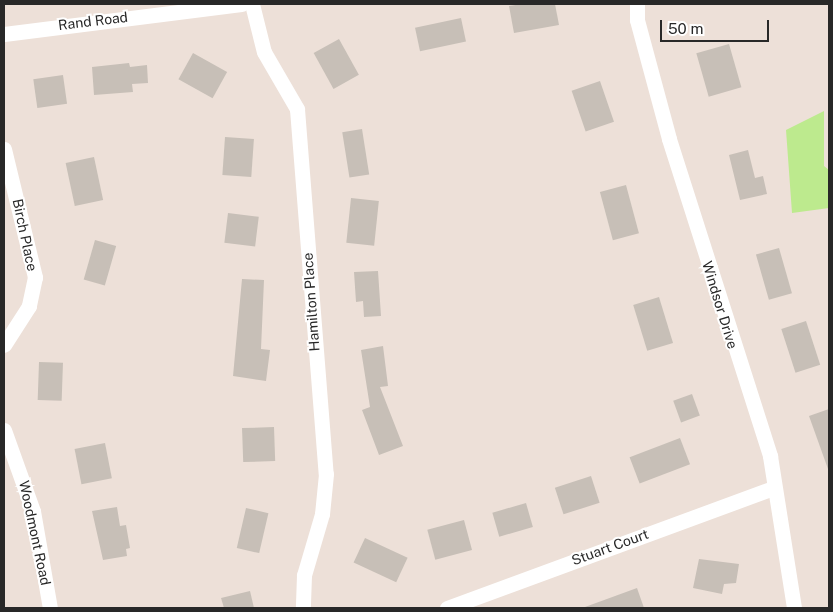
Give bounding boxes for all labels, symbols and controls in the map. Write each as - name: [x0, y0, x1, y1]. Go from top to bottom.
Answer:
- street label: Rand Road: [57, 8, 129, 34]
- scale bar: [663, 10, 772, 42]
- text: 50 m: [668, 20, 703, 37]
- street label: Birch Place: [9, 197, 41, 273]
- street label: Hamilton Place: [299, 252, 323, 352]
- street label: Windsor Drive: [699, 259, 741, 351]
- street label: Woodmont Road: [16, 479, 54, 587]
- street label: Stuart Court: [569, 525, 651, 569]

